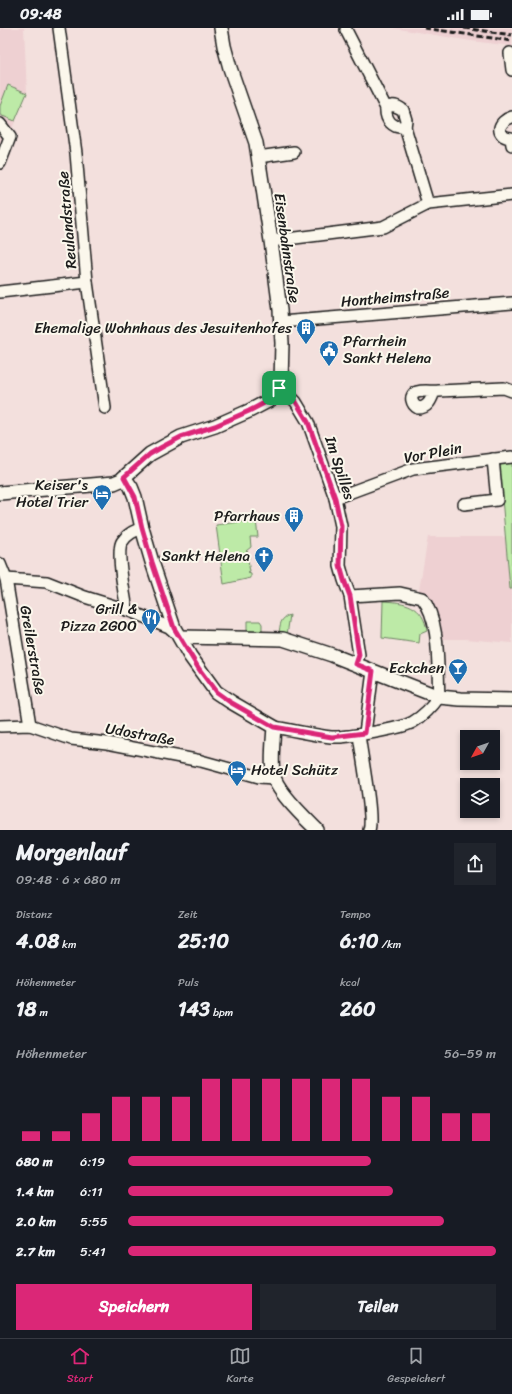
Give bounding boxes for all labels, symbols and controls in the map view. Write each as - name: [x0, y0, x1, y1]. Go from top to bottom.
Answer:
- text: 09:48: [20, 1, 62, 27]
- street label: Reulandstraße: [50, 170, 84, 270]
- street label: Eisenbahnstraße: [266, 191, 308, 305]
- street label: Hontheimstraße: [340, 279, 451, 315]
- place label: Ehemalige Wohnhaus des Jesuitenhofes: [34, 315, 292, 341]
- building icon: Ehemalige Wohnhaus des Jesuitenhofes: [295, 317, 317, 345]
- place label: Pfarrhein Sankt Helena: [343, 328, 432, 371]
- public building icon: Pfarrhein Sankt Helena: [318, 339, 340, 367]
- pin: [262, 371, 296, 405]
- icon: arrive: [268, 377, 290, 399]
- street label: Im Spilles: [317, 432, 363, 503]
- street label: Vor Plein: [402, 435, 464, 471]
- place label: Keiser's Hotel Trier: [16, 472, 89, 515]
- hotel icon: Keiser's Hotel Trier: [91, 483, 113, 511]
- place label: Pfarrhaus: [214, 503, 280, 529]
- building icon: Pfarrhaus: [283, 505, 305, 533]
- place label: Sankt Helena: [162, 543, 250, 569]
- church icon: Sankt Helena: [253, 545, 275, 573]
- place label: Grill & Pizza 2GOO: [61, 596, 137, 639]
- street label: Greilerstraße: [12, 603, 54, 697]
- restaurant icon: Grill & Pizza 2GOO: [140, 607, 162, 635]
- place label: Eckchen: [389, 655, 444, 681]
- bar icon: Eckchen: [447, 657, 469, 685]
- street label: Udostraße: [103, 715, 177, 753]
- north arrow: [460, 730, 500, 770]
- map controls: [460, 730, 500, 818]
- place label: Hotel Schütz: [251, 757, 339, 783]
- hotel icon: Hotel Schütz: [226, 759, 248, 787]
- button: layers: [460, 778, 500, 818]
- text: Morgenlauf: [16, 833, 127, 872]
- button: share: [454, 843, 496, 885]
- text: 09:48 · 6 × 680 m: [16, 868, 121, 891]
- text: Distanz: [16, 905, 52, 924]
- text: Zeit: [178, 905, 197, 924]
- text: Tempo: [340, 905, 371, 924]
- text: 4.08: [16, 924, 59, 959]
- text: 25:10: [178, 924, 229, 959]
- text: 6:10: [340, 924, 379, 959]
- text: km: [59, 935, 76, 954]
- text: /km: [379, 935, 401, 954]
- text: Höhenmeter: [16, 973, 75, 992]
- text: Puls: [178, 973, 199, 992]
- text: kcal: [340, 973, 360, 992]
- text: 18: [16, 992, 37, 1027]
- text: 143: [178, 992, 210, 1027]
- text: 260: [340, 992, 376, 1027]
- text: m: [37, 1003, 48, 1022]
- text: bpm: [210, 1003, 233, 1022]
- text: Höhenmeter: [16, 1042, 86, 1065]
- text: 56–59 m: [444, 1042, 496, 1065]
- text: 680 m: [16, 1150, 53, 1173]
- text: 6:19: [80, 1150, 105, 1173]
- text: 1.4 km: [16, 1180, 54, 1203]
- text: 6:11: [80, 1180, 102, 1203]
- text: 2.0 km: [16, 1210, 56, 1233]
- text: 5:55: [80, 1210, 108, 1233]
- text: 2.7 km: [16, 1240, 55, 1263]
- text: 5:41: [80, 1240, 106, 1263]
- button: Speichern: [16, 1284, 252, 1330]
- button: Teilen: [260, 1284, 496, 1330]
- tab: Start: [67, 1345, 93, 1388]
- tab: Karte: [227, 1345, 254, 1388]
- tab: Gespeichert: [387, 1345, 445, 1388]

